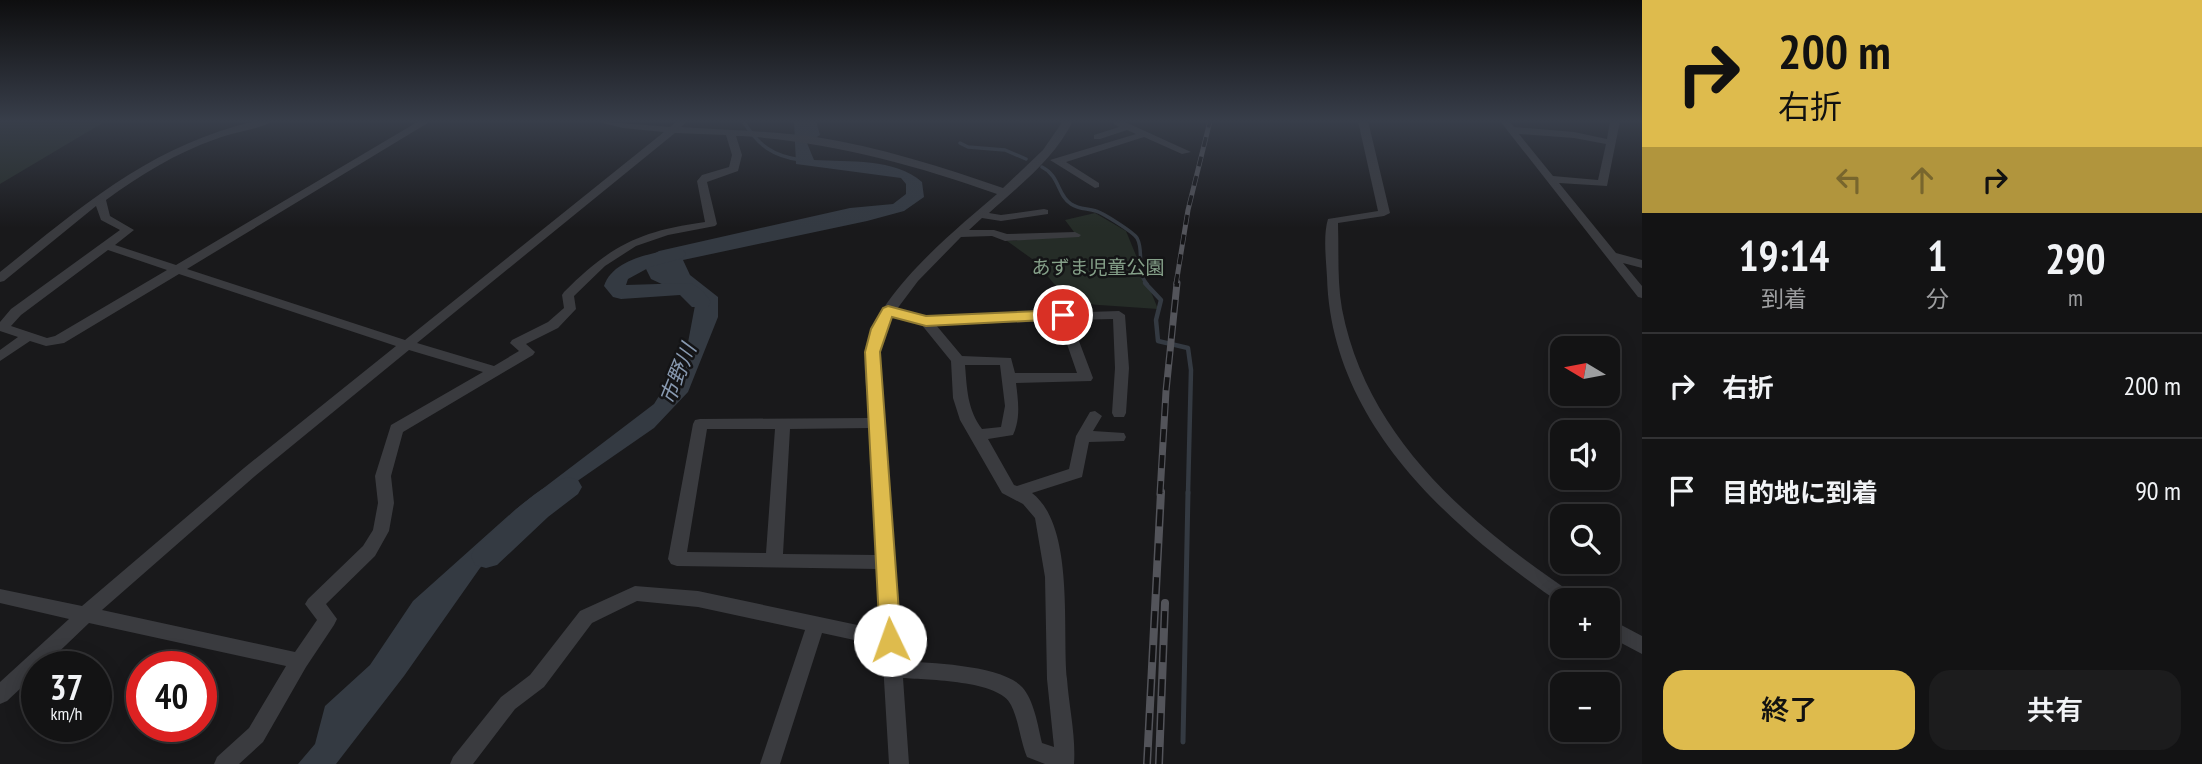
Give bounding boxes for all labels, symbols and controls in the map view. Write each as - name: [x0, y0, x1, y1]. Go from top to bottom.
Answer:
- text: 200 m: [1778, 19, 1891, 83]
- icon: right: [1663, 28, 1754, 119]
- text: 右折: [1778, 85, 1842, 127]
- icon: left: [1830, 161, 1868, 199]
- icon: ahead: [1903, 161, 1941, 199]
- icon: right: [1976, 161, 2014, 199]
- text: 19:14: [1738, 228, 1829, 283]
- text: 1: [1927, 228, 1947, 283]
- text: 290: [2045, 231, 2106, 286]
- park label: あずま児童公園: [1031, 255, 1165, 279]
- text: m: [2068, 283, 2083, 312]
- text: 到着: [1761, 284, 1807, 313]
- text: 分: [1926, 284, 1949, 313]
- pin: [1033, 285, 1093, 345]
- icon: arrive: [1044, 296, 1082, 334]
- north arrow: [1550, 336, 1620, 406]
- map controls: [1550, 336, 1620, 742]
- water label: 市野川: [653, 338, 703, 408]
- icon: right: [1663, 367, 1701, 405]
- text: 200 m: [2123, 369, 2181, 402]
- text: 右折: [1722, 371, 1774, 404]
- button: sound: [1550, 420, 1620, 490]
- icon: arrive: [1663, 472, 1701, 510]
- text: 90 m: [2135, 474, 2181, 507]
- text: 目的地に到着: [1722, 476, 1878, 509]
- button: search: [1550, 504, 1620, 574]
- button: +: [1550, 588, 1620, 658]
- position arrow: [853, 603, 927, 677]
- speed limit sign: 40: [126, 651, 217, 742]
- text: 37: [50, 664, 83, 710]
- button: 終了: [1663, 670, 1915, 750]
- button: 共有: [1929, 670, 2181, 750]
- button: −: [1550, 672, 1620, 742]
- text: km/h: [51, 702, 82, 725]

